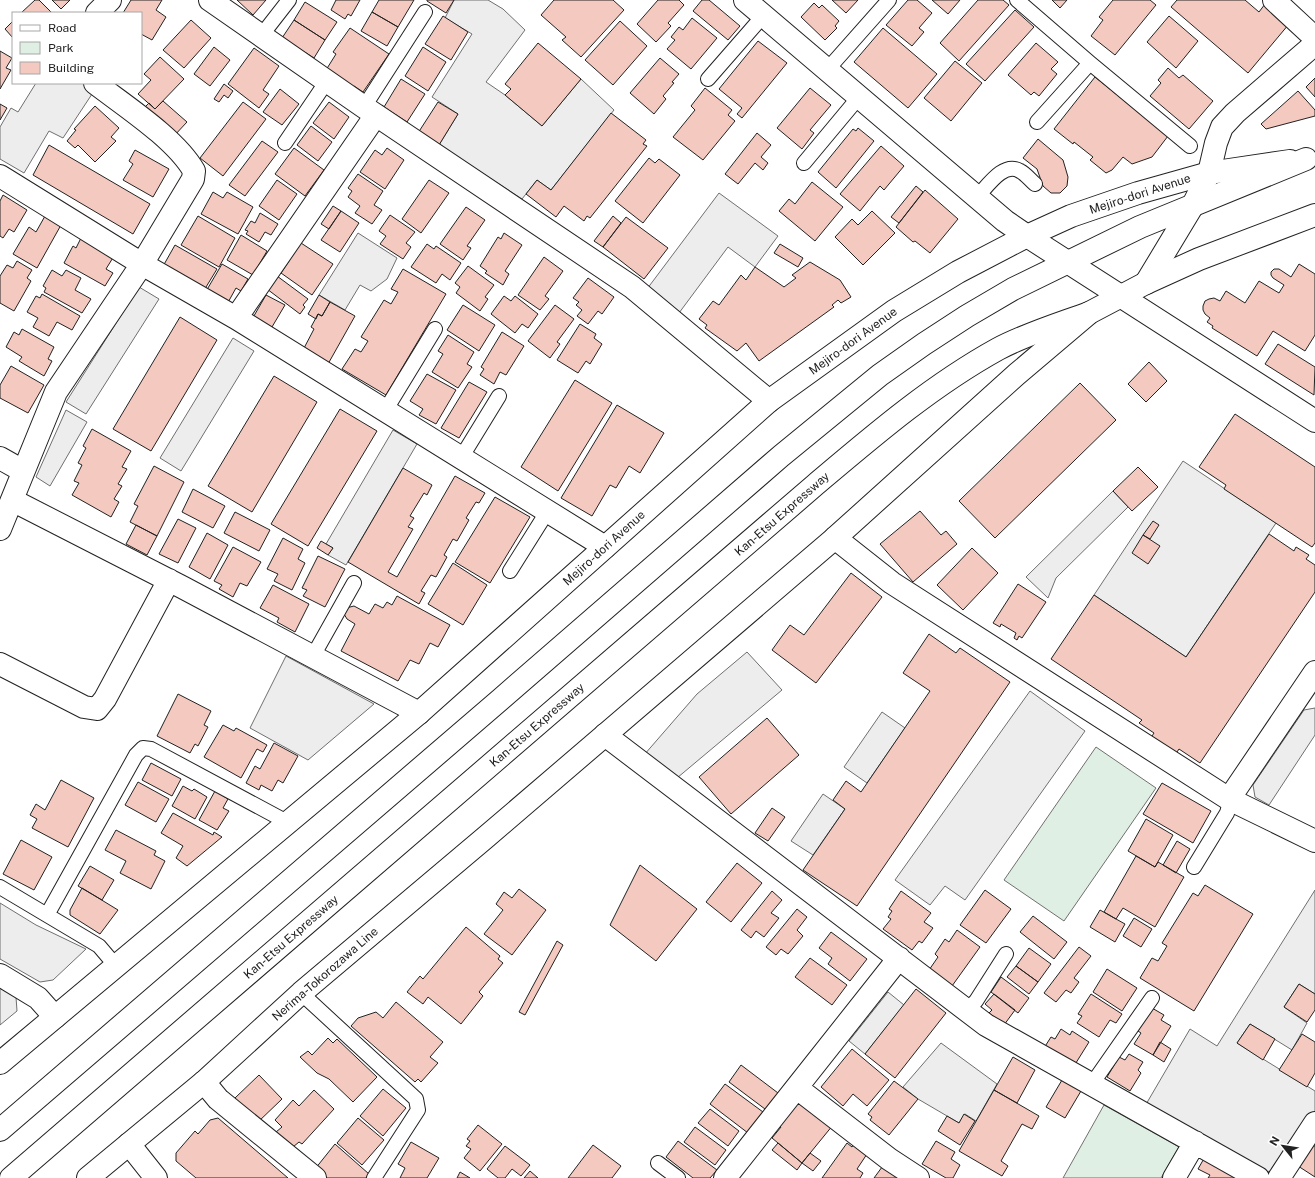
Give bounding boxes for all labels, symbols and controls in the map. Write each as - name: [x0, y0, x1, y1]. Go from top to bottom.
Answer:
- legend: [12, 12, 142, 84]
- text: Road: [48, 21, 76, 35]
- text: Park: [48, 41, 74, 55]
- text: Building: [48, 61, 94, 75]
- street label: Mejiro-dori Avenue: [1088, 171, 1193, 217]
- street label: Mejiro-dori Avenue: [806, 304, 900, 378]
- street label: Kan-Etsu Expressway: [732, 469, 833, 559]
- street label: Mejiro-dori Avenue: [560, 507, 648, 588]
- street label: Kan-Etsu Expressway: [487, 680, 588, 770]
- street label: Kan-Etsu Expressway: [241, 892, 342, 982]
- street label: Nerima-Tokorozawa Line: [269, 924, 381, 1024]
- north arrow: [1263, 1126, 1303, 1166]
- text: N: [1267, 1134, 1282, 1148]

